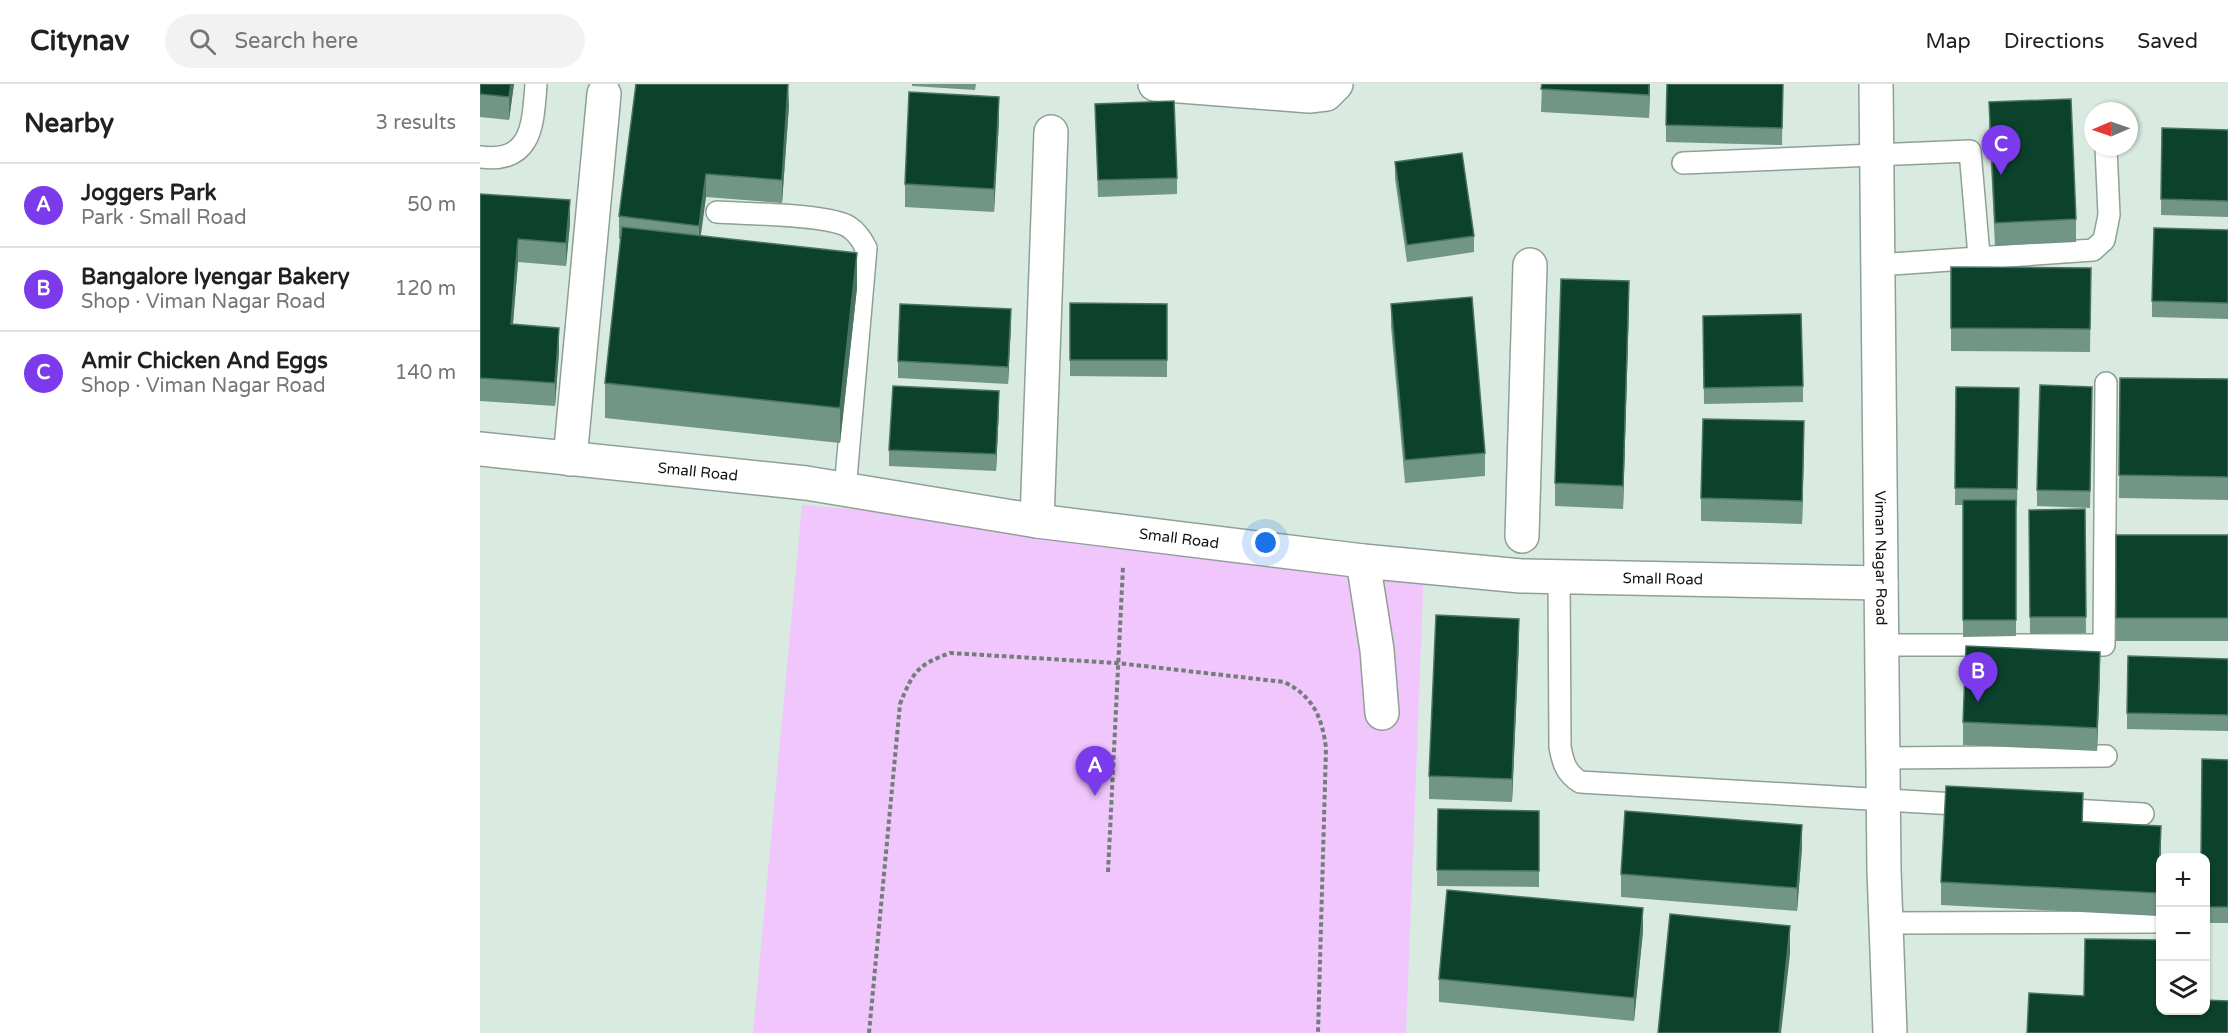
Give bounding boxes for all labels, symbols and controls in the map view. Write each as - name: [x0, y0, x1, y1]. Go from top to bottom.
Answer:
- search box: [165, 14, 585, 68]
- text: Citynav: [30, 24, 129, 58]
- icon: search: [186, 25, 219, 58]
- text: Search here: [234, 28, 358, 54]
- text: Map: [1925, 29, 1971, 54]
- text: Directions: [2004, 29, 2104, 54]
- text: Saved: [2137, 29, 2198, 54]
- north arrow: [2084, 102, 2138, 156]
- text: Nearby: [24, 108, 114, 139]
- text: 3 results: [376, 111, 456, 135]
- pin: C: [1982, 126, 2020, 175]
- text: Joggers Park: [81, 180, 217, 206]
- text: A: [36, 193, 51, 217]
- text: 50 m: [407, 193, 456, 217]
- text: Park · Small Road: [81, 206, 247, 230]
- text: Bangalore Iyengar Bakery: [81, 264, 349, 290]
- text: B: [37, 277, 50, 301]
- text: 120 m: [395, 277, 456, 301]
- text: Shop · Viman Nagar Road: [81, 290, 326, 314]
- text: Amir Chicken And Eggs: [81, 348, 328, 374]
- text: C: [37, 361, 50, 385]
- text: 140 m: [395, 361, 456, 385]
- text: Shop · Viman Nagar Road: [81, 374, 326, 398]
- street label: Small Road: [657, 459, 739, 485]
- street label: Viman Nagar Road: [1871, 490, 1891, 626]
- street label: Small Road: [1138, 525, 1220, 552]
- your location: [1251, 528, 1280, 557]
- street label: Small Road: [1623, 569, 1703, 589]
- pin: B: [1958, 652, 1998, 702]
- pin: A: [1076, 746, 1114, 796]
- map controls: [2156, 853, 2210, 1015]
- button: +: [2156, 853, 2210, 907]
- button: −: [2156, 907, 2210, 961]
- button: layers: [2156, 961, 2210, 1015]

